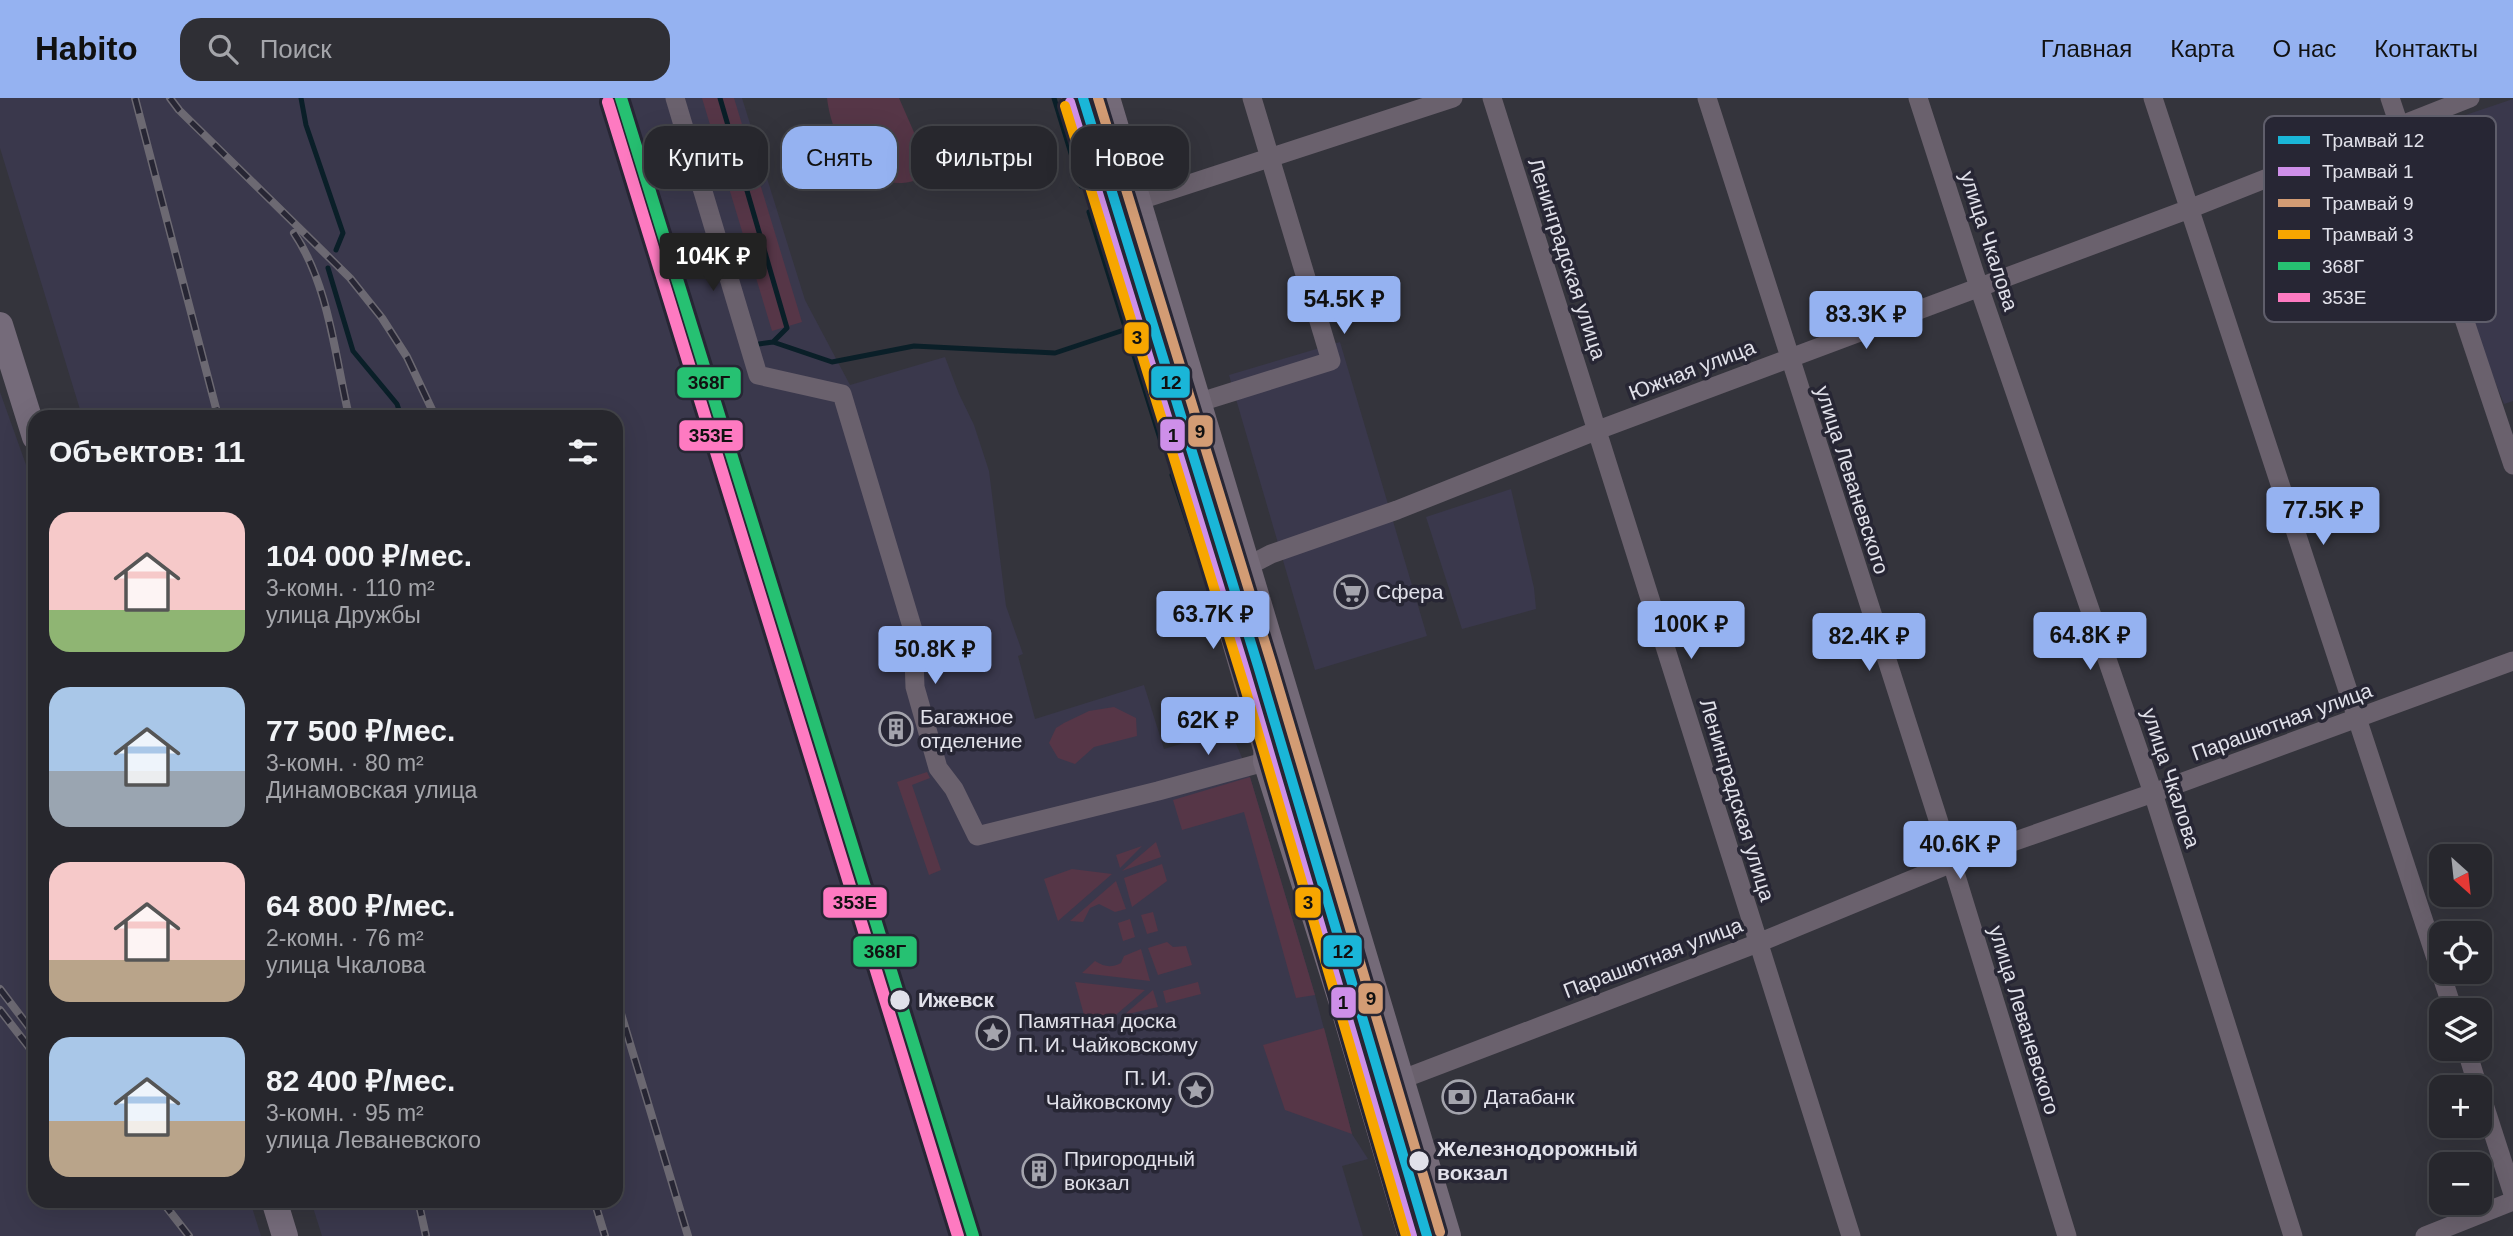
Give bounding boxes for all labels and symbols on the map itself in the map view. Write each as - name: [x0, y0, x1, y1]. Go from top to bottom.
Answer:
- legend: [2264, 116, 2496, 322]
- text: Трамвай 12: [2322, 130, 2424, 151]
- street label: Ленинградская улица: [1524, 155, 1611, 363]
- text: Трамвай 1: [2322, 161, 2414, 182]
- street label: улица Чкалова: [1956, 168, 2023, 314]
- text: Трамвай 9: [2322, 193, 2414, 214]
- text: Трамвай 3: [2322, 224, 2414, 245]
- pin: 104K ₽: [656, 234, 770, 293]
- text: 368Г: [2322, 256, 2364, 277]
- pin: 54.5K ₽: [1279, 276, 1409, 336]
- text: 353Е: [2322, 287, 2366, 308]
- pin: 83.3K ₽: [1801, 292, 1931, 351]
- line badge: 3: [1123, 321, 1150, 355]
- text: 3: [1132, 327, 1142, 348]
- street label: Южная улица: [1625, 335, 1759, 404]
- line badge: 12: [1150, 365, 1191, 399]
- line badge: 368Г: [676, 366, 742, 399]
- text: 368Г: [688, 372, 730, 393]
- text: 12: [1160, 372, 1182, 393]
- street label: улица Леваневского: [1811, 383, 1894, 577]
- line badge: 9: [1187, 414, 1214, 448]
- line badge: 1: [1159, 418, 1186, 452]
- line badge: 353Е: [678, 419, 744, 452]
- text: 9: [1195, 421, 1205, 442]
- text: 353Е: [689, 425, 733, 446]
- text: 1: [1168, 425, 1179, 446]
- pin: 77.5K ₽: [2258, 488, 2388, 547]
- supermarket icon: Сфера: [1332, 573, 1370, 611]
- place label: Сфера: [1376, 580, 1444, 603]
- pin: 63.7K ₽: [1148, 592, 1278, 651]
- pin: 100K ₽: [1634, 602, 1748, 661]
- pin: 64.8K ₽: [2025, 612, 2155, 672]
- pin: 82.4K ₽: [1804, 614, 1934, 673]
- pin: 50.8K ₽: [870, 626, 1000, 686]
- street label: Парашютная улица: [2189, 678, 2375, 765]
- street label: Ленинградская улица: [1696, 696, 1779, 904]
- pin: 62K ₽: [1159, 698, 1257, 757]
- place label: Багажное отделение: [920, 705, 1022, 752]
- street label: улица Чкалова: [2138, 705, 2205, 851]
- building icon: Багажное отделение: [877, 710, 915, 748]
- pin: 40.6K ₽: [1895, 822, 2025, 881]
- north arrow: [2429, 844, 2492, 906]
- line badge: 353Е: [822, 886, 888, 919]
- line badge: 3: [1294, 886, 1322, 919]
- text: 353Е: [833, 892, 877, 913]
- text: 3: [1303, 892, 1313, 913]
- street label: Парашютная улица: [1560, 913, 1746, 1002]
- street label: улица Леваневского: [1985, 923, 2064, 1117]
- line badge: 12: [1322, 934, 1363, 968]
- line badge: 368Г: [852, 935, 918, 968]
- text: 368Г: [864, 941, 906, 962]
- text: 12: [1332, 941, 1354, 962]
- line badge: 9: [1357, 982, 1384, 1015]
- line badge: 1: [1330, 986, 1357, 1019]
- marker: Ижевск: [888, 988, 912, 1012]
- place label: Ижевск: [918, 988, 994, 1011]
- text: 9: [1366, 988, 1376, 1009]
- text: 1: [1338, 992, 1349, 1013]
- place label: Памятная доска П. И. Чайковскому: [1018, 1009, 1198, 1056]
- place icon: Памятная доска П. И. Чайковскому: [974, 1014, 1012, 1052]
- place label: П. И. Чайковскому: [1046, 1066, 1172, 1113]
- place icon: П. И. Чайковскому: [1177, 1071, 1215, 1109]
- bank icon: Датабанк: [1440, 1078, 1478, 1116]
- place label: Датабанк: [1484, 1085, 1575, 1108]
- place label: Железнодорожный вокзал: [1436, 1137, 1638, 1184]
- place label: Пригородный вокзал: [1064, 1147, 1195, 1194]
- marker: Железнодорожный вокзал: [1407, 1149, 1431, 1173]
- building icon: Пригородный вокзал: [1020, 1152, 1058, 1190]

